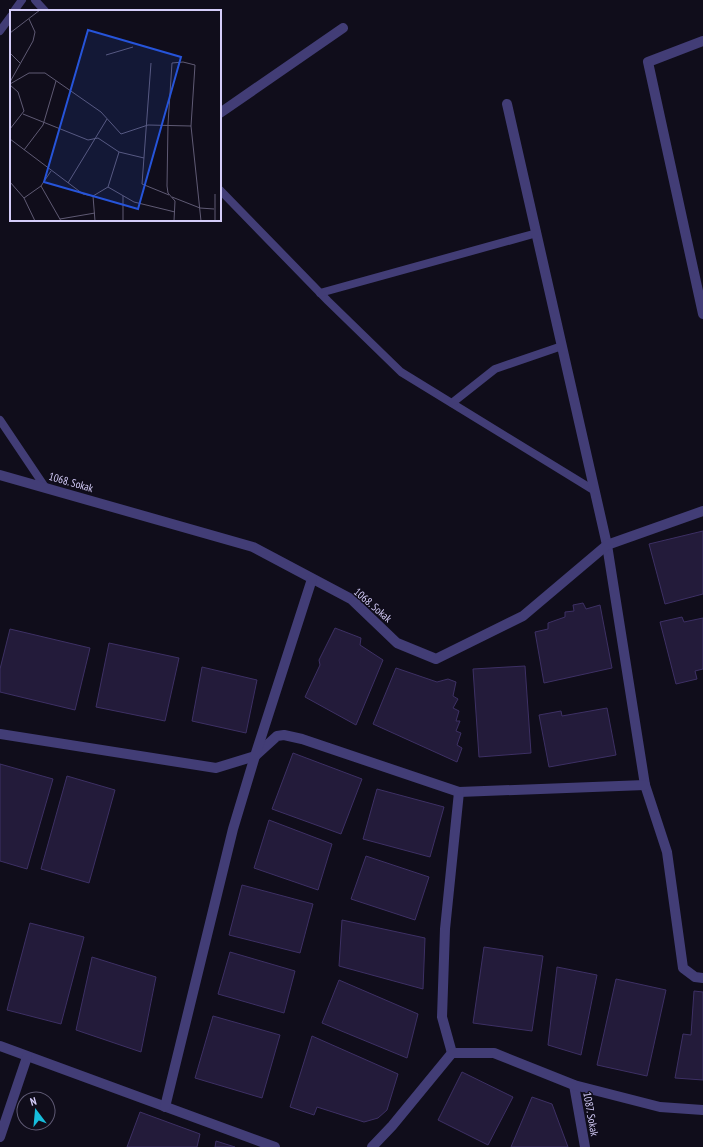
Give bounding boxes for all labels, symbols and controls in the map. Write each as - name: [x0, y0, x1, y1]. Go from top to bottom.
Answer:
- inset map: [10, 10, 221, 221]
- street label: 1068. Sokak: [47, 469, 96, 495]
- street label: 1068. Sokak: [351, 585, 395, 626]
- north arrow: [16, 1091, 56, 1131]
- street label: 1087. Sokak: [580, 1091, 602, 1138]
- text: N: [28, 1094, 38, 1109]

